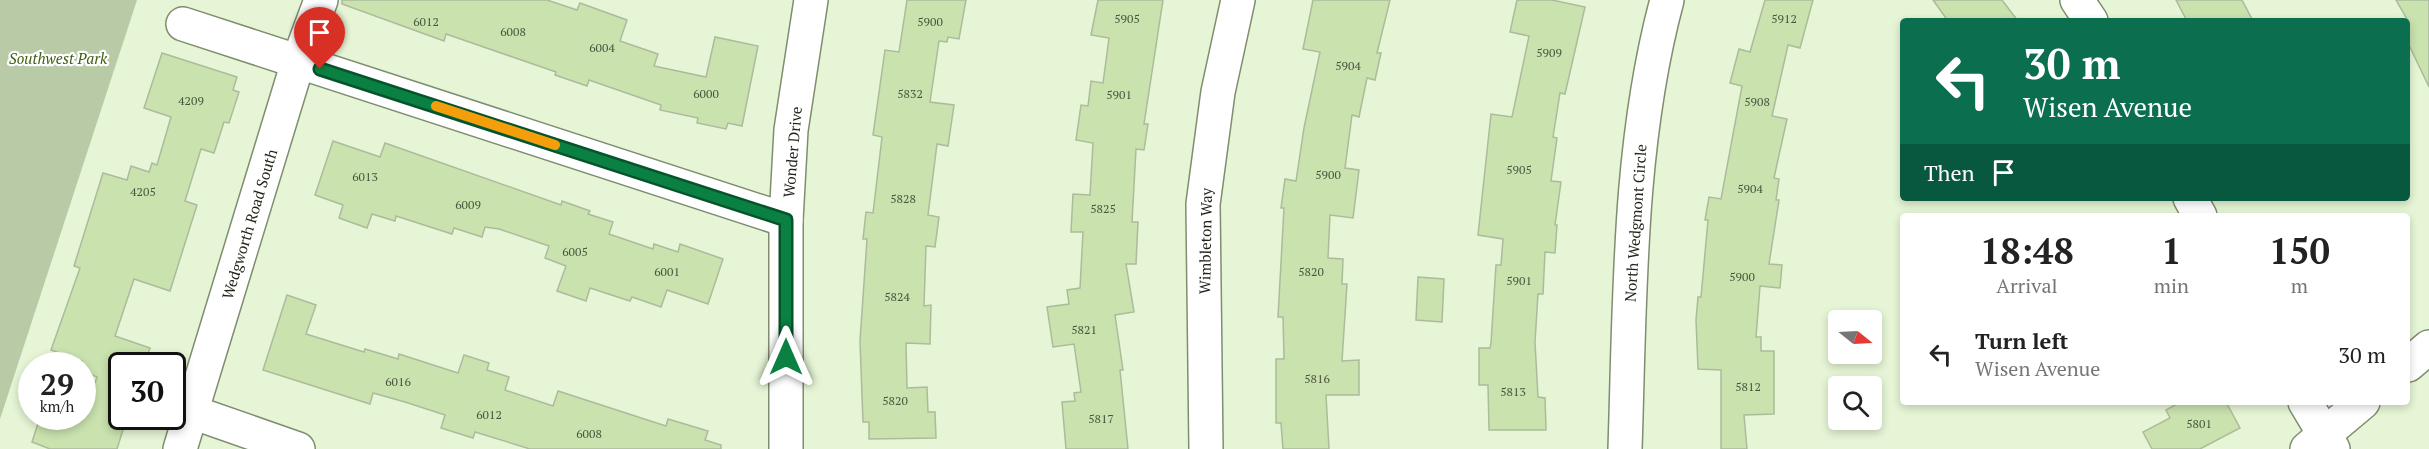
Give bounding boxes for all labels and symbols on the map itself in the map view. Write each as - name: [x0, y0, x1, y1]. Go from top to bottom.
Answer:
- pin: [294, 7, 345, 69]
- house number: 5905: [1114, 11, 1140, 26]
- house number: 5912: [1771, 11, 1797, 26]
- house number: 6012: [413, 14, 439, 29]
- house number: 5900: [917, 14, 943, 29]
- house number: 6008: [500, 24, 526, 39]
- house number: 6004: [589, 40, 615, 55]
- house number: 5909: [1536, 45, 1562, 60]
- park label: Southwest Park: [9, 48, 108, 68]
- house number: 5904: [1335, 58, 1361, 73]
- house number: 6000: [693, 86, 719, 101]
- house number: 5832: [897, 86, 923, 101]
- house number: 5901: [1106, 87, 1132, 102]
- house number: 4209: [178, 93, 204, 108]
- house number: 5908: [1744, 94, 1770, 109]
- street label: Wonder Drive: [778, 106, 806, 198]
- street label: North Wedgmont Circle: [1620, 143, 1650, 303]
- street label: Wedgworth Road South: [217, 146, 281, 302]
- house number: 5905: [1506, 162, 1532, 177]
- house number: 5900: [1315, 167, 1341, 182]
- house number: 6013: [352, 169, 378, 184]
- house number: 5904: [1737, 181, 1763, 196]
- house number: 4205: [130, 184, 156, 199]
- street label: Wimbleton Way: [1194, 187, 1216, 294]
- house number: 5828: [890, 191, 916, 206]
- house number: 6009: [455, 197, 481, 212]
- house number: 5825: [1090, 201, 1116, 216]
- house number: 6005: [562, 244, 588, 259]
- house number: 6001: [654, 264, 680, 279]
- house number: 5820: [1298, 264, 1324, 279]
- house number: 5900: [1729, 269, 1755, 284]
- house number: 5901: [1506, 273, 1532, 288]
- house number: 5824: [884, 289, 910, 304]
- north arrow: [1828, 310, 1882, 364]
- house number: 5821: [1071, 322, 1097, 337]
- position arrow: [754, 325, 818, 389]
- speed limit sign: 30: [108, 352, 186, 430]
- house number: 5816: [1304, 371, 1330, 386]
- house number: 6016: [385, 374, 411, 389]
- house number: 5812: [1735, 379, 1761, 394]
- house number: 5813: [1500, 384, 1526, 399]
- house number: 5820: [882, 393, 908, 408]
- house number: 6012: [476, 407, 502, 422]
- house number: 5817: [1088, 411, 1114, 426]
- house number: 5801: [2186, 416, 2212, 431]
- house number: 6008: [576, 426, 602, 441]

